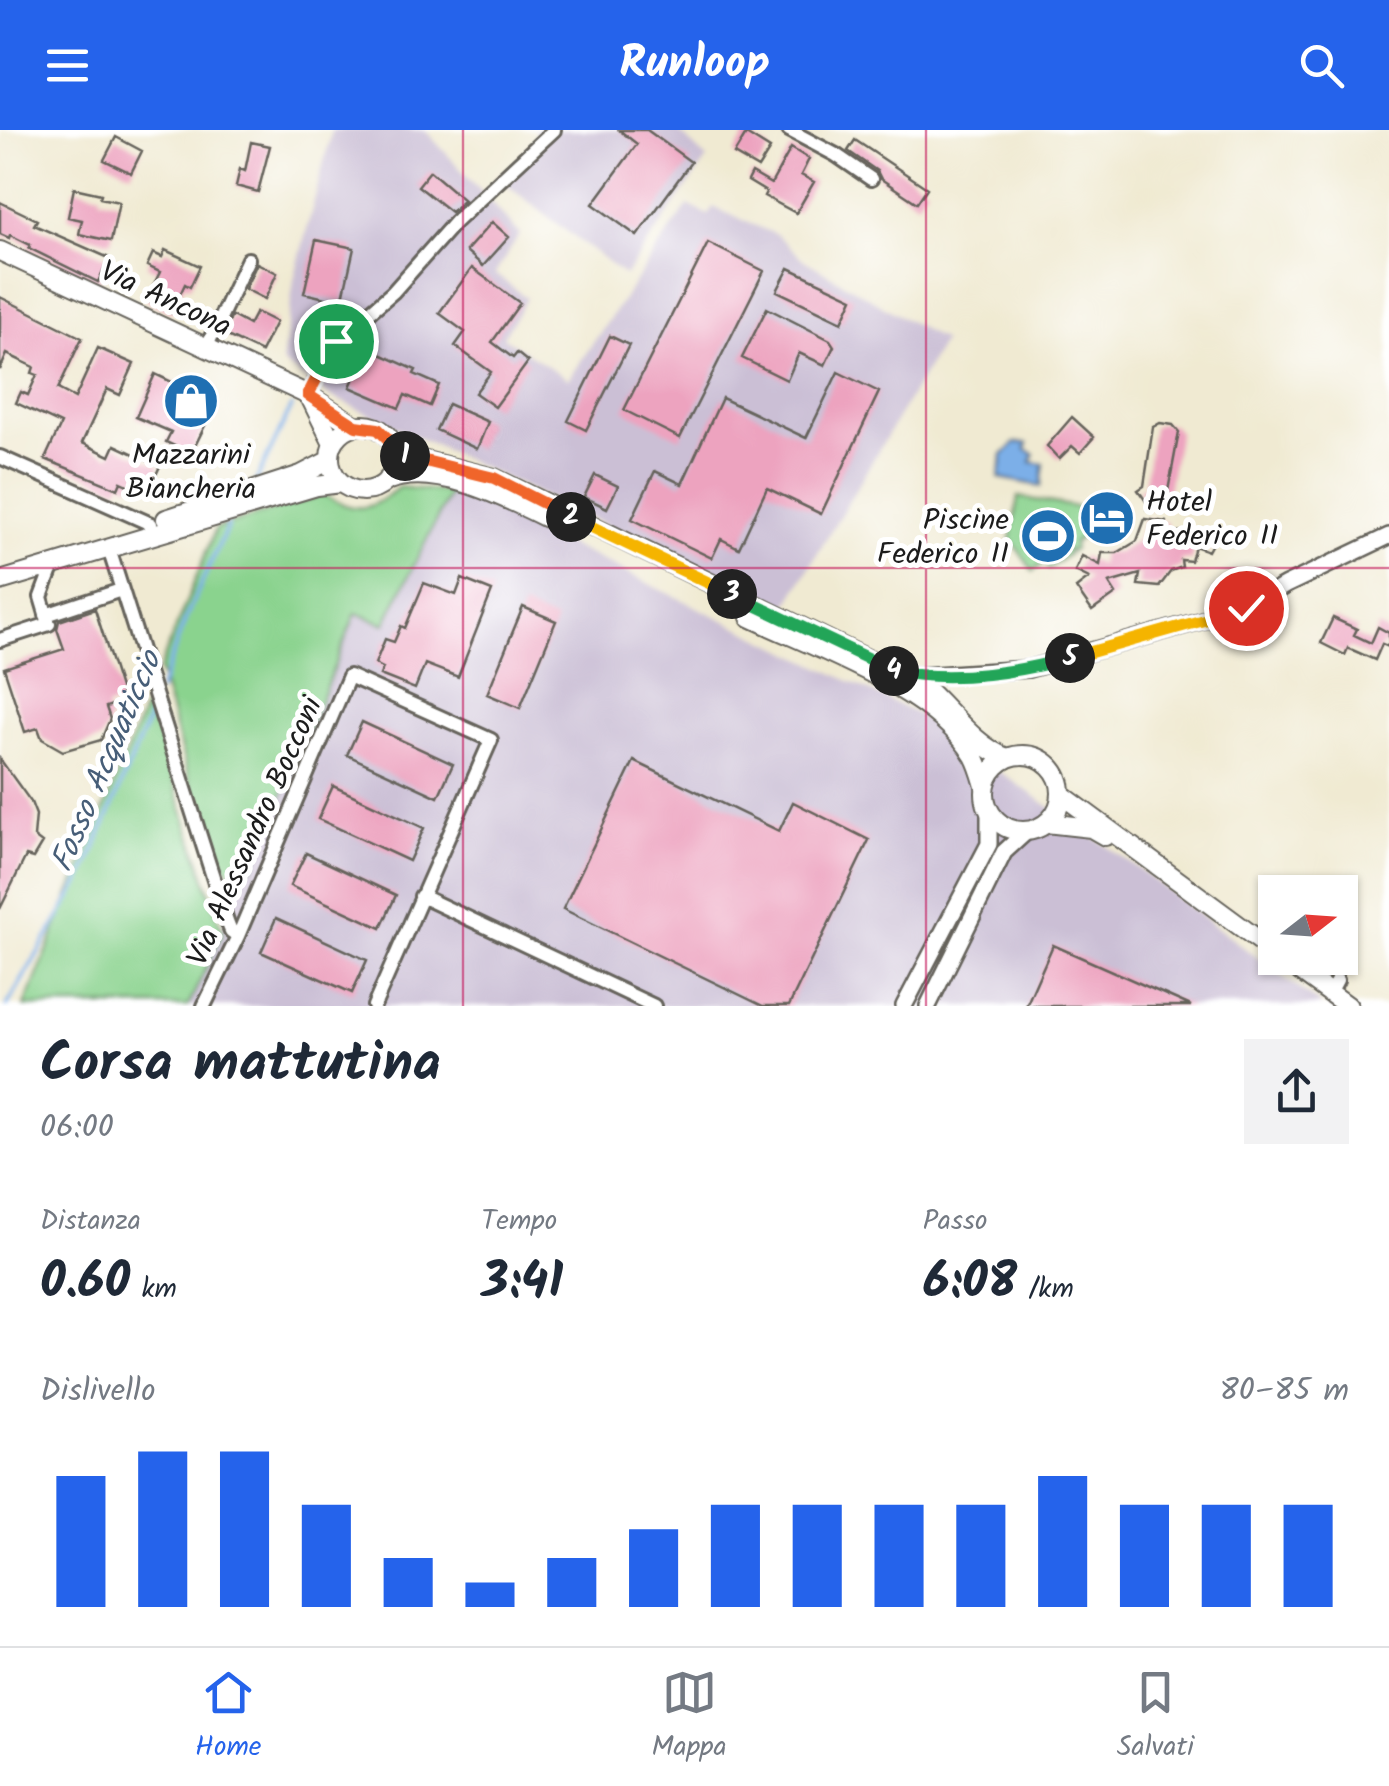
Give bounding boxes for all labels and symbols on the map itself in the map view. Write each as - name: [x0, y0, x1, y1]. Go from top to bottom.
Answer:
- street label: Via Ancona: [91, 248, 239, 351]
- pin: [294, 299, 379, 384]
- shop icon: Mazzarini Biancheria: [161, 371, 221, 431]
- pin: 1: [380, 431, 430, 481]
- place label: Mazzarini Biancheria: [126, 432, 256, 514]
- place label: Hotel Federico II: [1146, 479, 1278, 561]
- hotel icon: Hotel Federico II: [1077, 488, 1137, 548]
- pin: 2: [546, 492, 596, 542]
- place label: Piscine Federico II: [877, 497, 1009, 579]
- sports icon: Piscine Federico II: [1018, 506, 1078, 566]
- pin: [1204, 566, 1289, 651]
- pin: 3: [707, 569, 757, 619]
- pin: 5: [1045, 633, 1095, 683]
- water label: Fosso Acquaticcio: [38, 641, 178, 880]
- pin: 4: [869, 646, 919, 696]
- street label: Via Alessandro Bocconi: [175, 688, 338, 974]
- north arrow: [1258, 875, 1358, 975]

